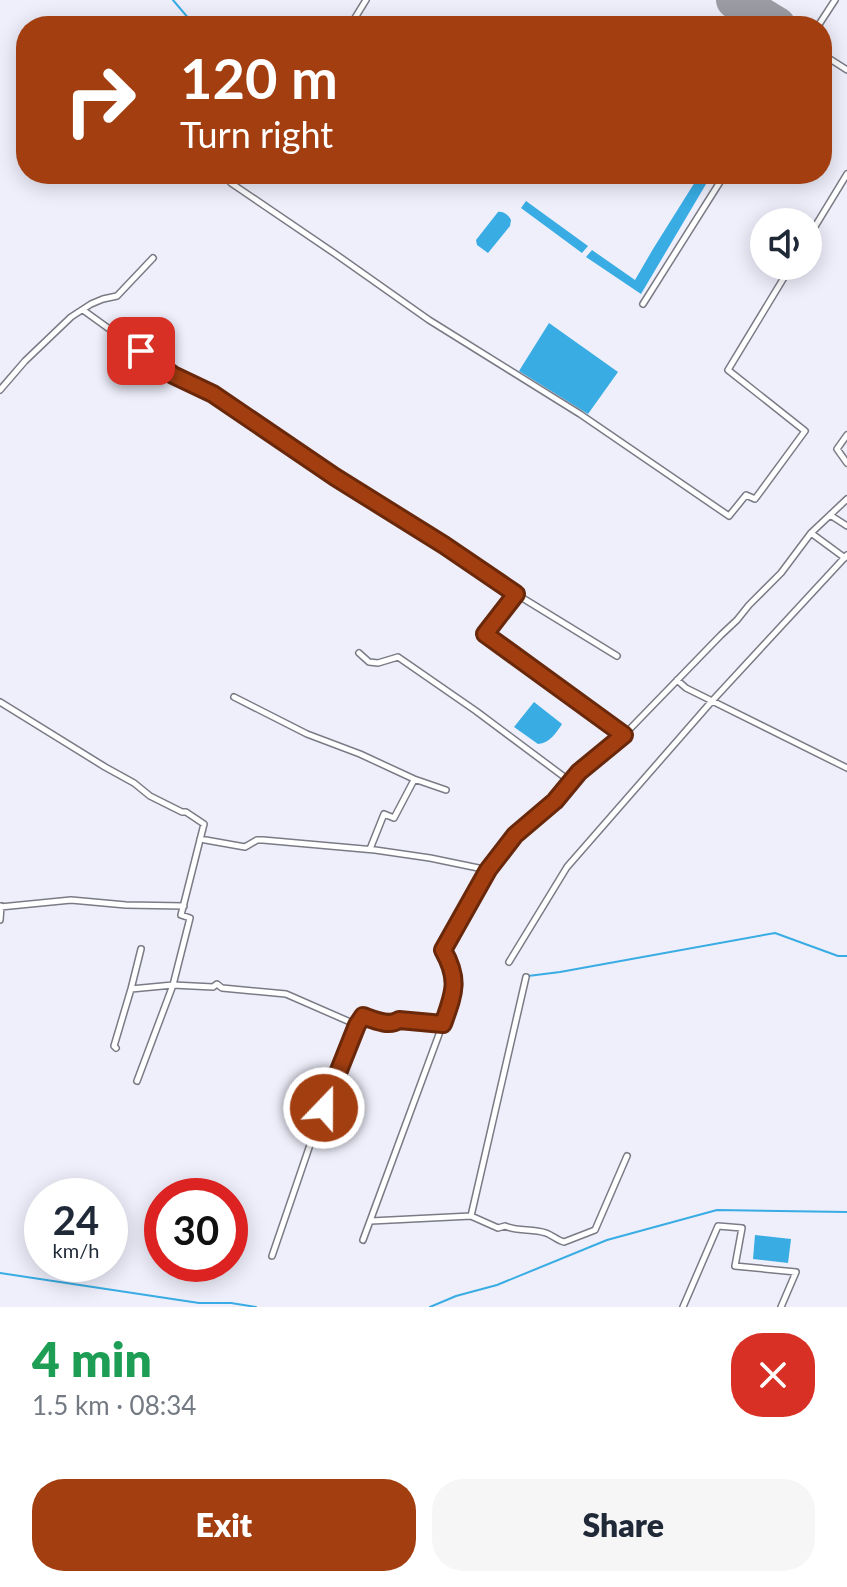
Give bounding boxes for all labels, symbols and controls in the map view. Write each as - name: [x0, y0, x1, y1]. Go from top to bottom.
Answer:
- text: 120 m: [180, 44, 338, 111]
- icon: right: [48, 48, 152, 152]
- text: Turn right: [180, 112, 333, 156]
- map controls: [750, 208, 822, 280]
- button: sound: [750, 208, 822, 280]
- pin: [107, 317, 175, 385]
- icon: arrive: [119, 329, 163, 373]
- position arrow: [282, 1066, 366, 1150]
- speed limit sign: 30: [144, 1178, 248, 1282]
- text: 24: [53, 1196, 99, 1244]
- text: km/h: [53, 1238, 99, 1262]
- text: 4 min: [32, 1330, 152, 1387]
- button: close: [731, 1333, 815, 1417]
- text: 1.5 km · 08:34: [32, 1389, 196, 1421]
- button: Exit: [32, 1479, 416, 1571]
- button: Share: [432, 1479, 815, 1571]

